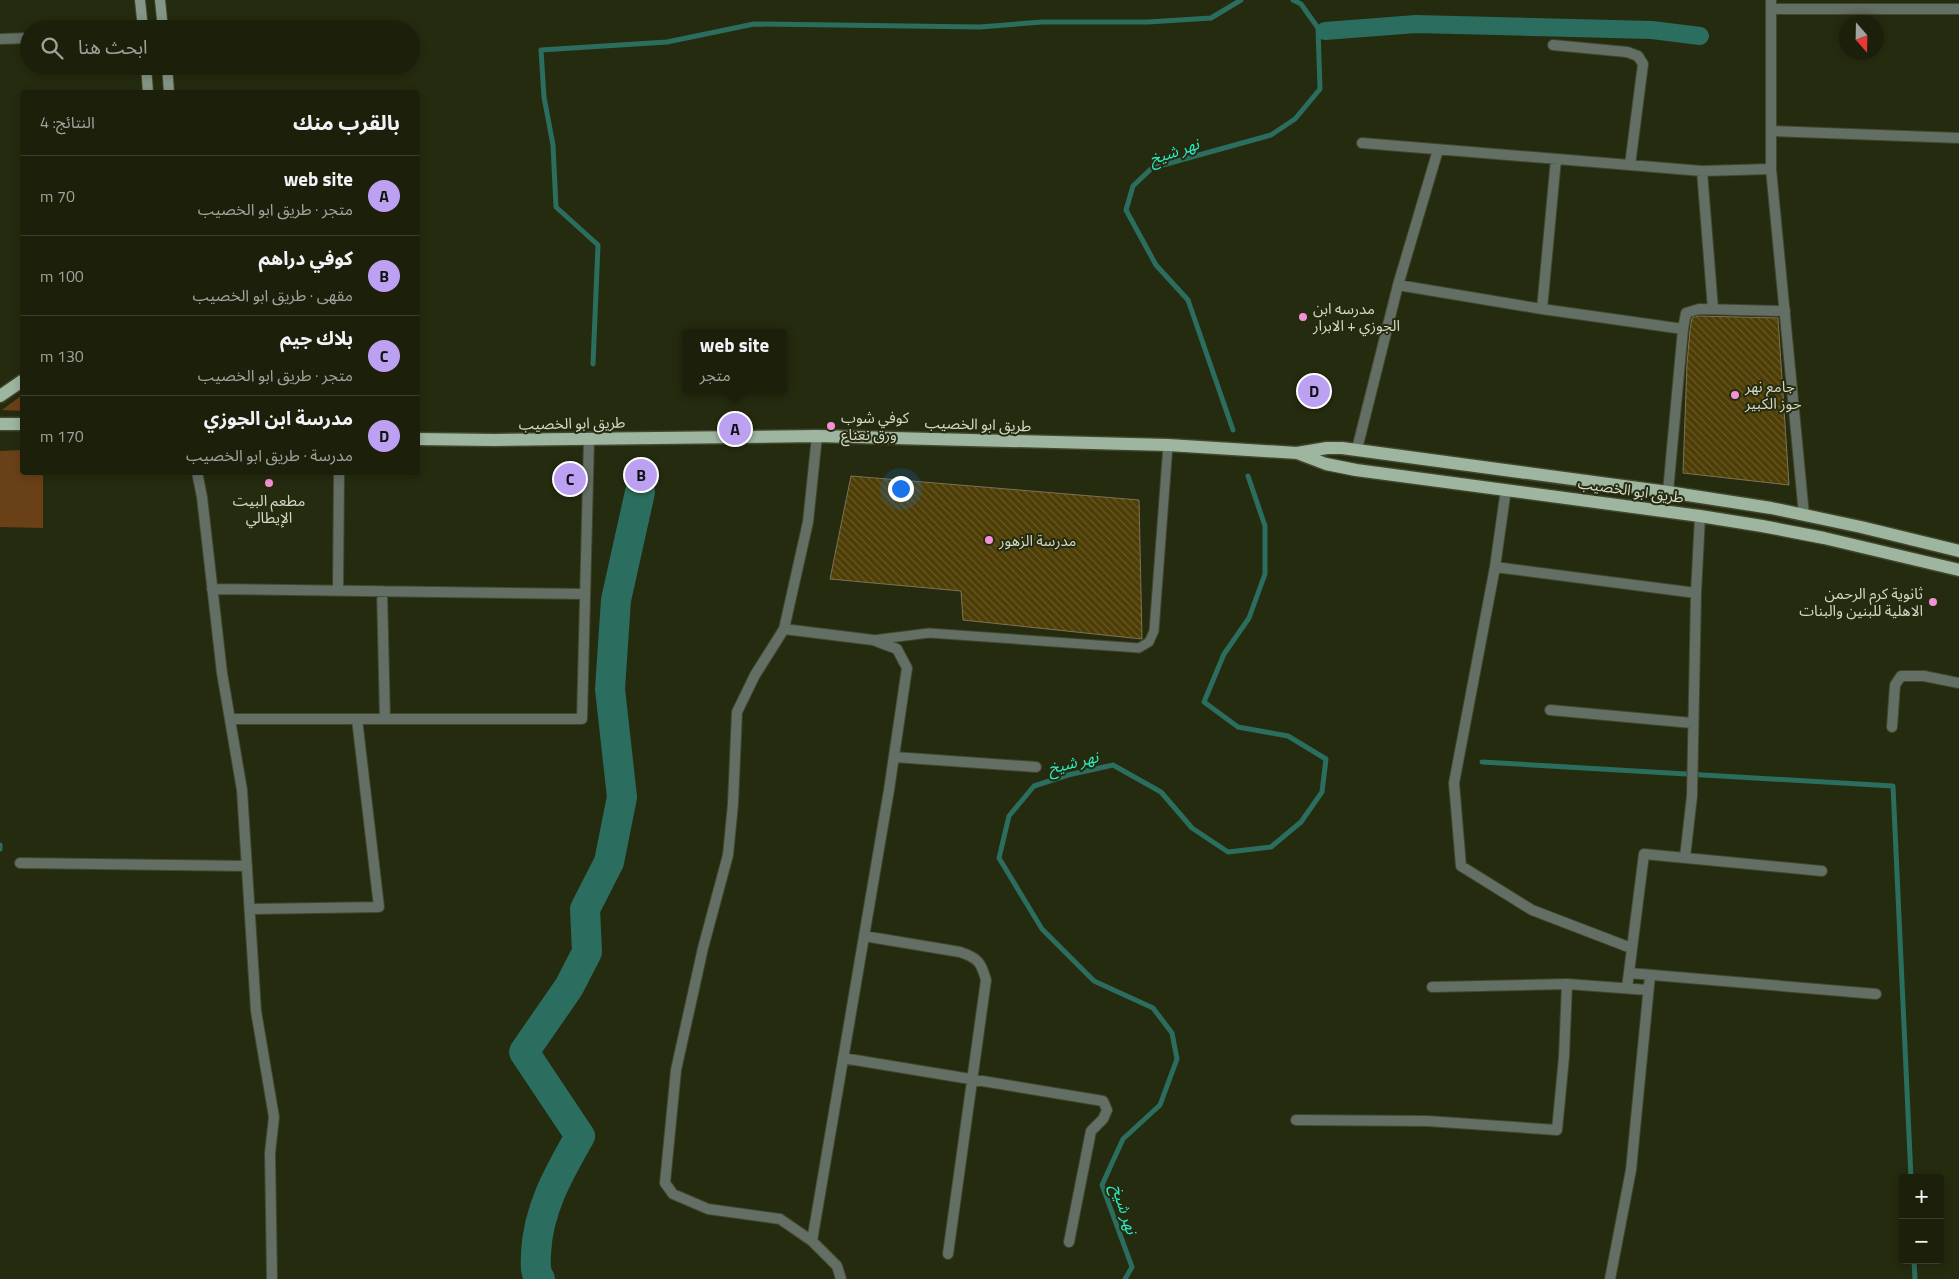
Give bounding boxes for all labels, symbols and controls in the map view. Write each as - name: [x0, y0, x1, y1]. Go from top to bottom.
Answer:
- north arrow: [1839, 15, 1884, 60]
- search box: [20, 20, 420, 75]
- text: ابحث هنا: [78, 32, 148, 61]
- icon: search: [38, 34, 66, 62]
- text: بالقرب منك: [293, 106, 400, 138]
- text: النتائج: 4: [40, 110, 95, 134]
- water label: نهر شيخ: [1145, 131, 1204, 172]
- text: web site: [284, 164, 353, 193]
- text: 70 m: [40, 184, 75, 208]
- text: A: [379, 184, 389, 208]
- text: متجر · طريق ابو الخصيب: [198, 197, 353, 221]
- text: كوفي دراهم: [258, 243, 353, 272]
- text: 100 m: [40, 264, 84, 288]
- text: B: [379, 264, 389, 288]
- text: مقهى · طريق ابو الخصيب: [192, 283, 353, 307]
- place label: مدرسه ابن الجوزي + الابرار: [1312, 297, 1400, 337]
- marker: مدرسه ابن الجوزي + الابرار: [1297, 311, 1309, 323]
- text: بلاك جيم: [280, 323, 353, 352]
- popup: [682, 329, 787, 394]
- text: web site: [700, 330, 769, 359]
- text: 130 m: [40, 344, 84, 368]
- text: C: [380, 344, 388, 368]
- text: متجر · طريق ابو الخصيب: [198, 363, 353, 387]
- text: متجر: [700, 363, 731, 387]
- pin: D: [1298, 372, 1330, 410]
- place label: جامع نهر حوز الكبير: [1744, 375, 1802, 415]
- marker: جامع نهر حوز الكبير: [1729, 389, 1741, 401]
- text: مدرسة ابن الجوزي: [204, 403, 353, 432]
- place label: كوفي شوب ورق نعناع: [841, 406, 910, 447]
- pin: A: [719, 410, 751, 448]
- street label: طريق ابو الخصيب: [518, 411, 626, 435]
- street label: طريق ابو الخصيب: [924, 411, 1032, 437]
- marker: كوفي شوب ورق نعناع: [825, 420, 837, 432]
- text: 170 m: [40, 424, 84, 448]
- text: D: [379, 424, 389, 448]
- text: مدرسة · طريق ابو الخصيب: [186, 443, 353, 467]
- pin: B: [625, 456, 657, 494]
- pin: C: [554, 460, 586, 498]
- street label: طريق ابو الخصيب: [1577, 471, 1685, 509]
- your location: [888, 476, 914, 502]
- marker: مطعم البيت الإيطالي: [263, 477, 275, 489]
- place label: مطعم البيت الإيطالي: [233, 489, 305, 529]
- place label: مدرسة الزهور: [998, 529, 1076, 552]
- marker: مدرسة الزهور: [983, 534, 995, 546]
- place label: ثانوية كرم الرحمن الاهلية للبنين والبنات: [1799, 582, 1923, 622]
- marker: ثانوية كرم الرحمن الاهلية للبنين والبنات: [1927, 596, 1939, 608]
- water label: نهر شيخ: [1044, 744, 1102, 781]
- map controls: [1899, 1174, 1944, 1264]
- button: +: [1899, 1174, 1944, 1219]
- water label: نهر شيخ: [1104, 1180, 1145, 1239]
- button: −: [1899, 1219, 1944, 1264]

